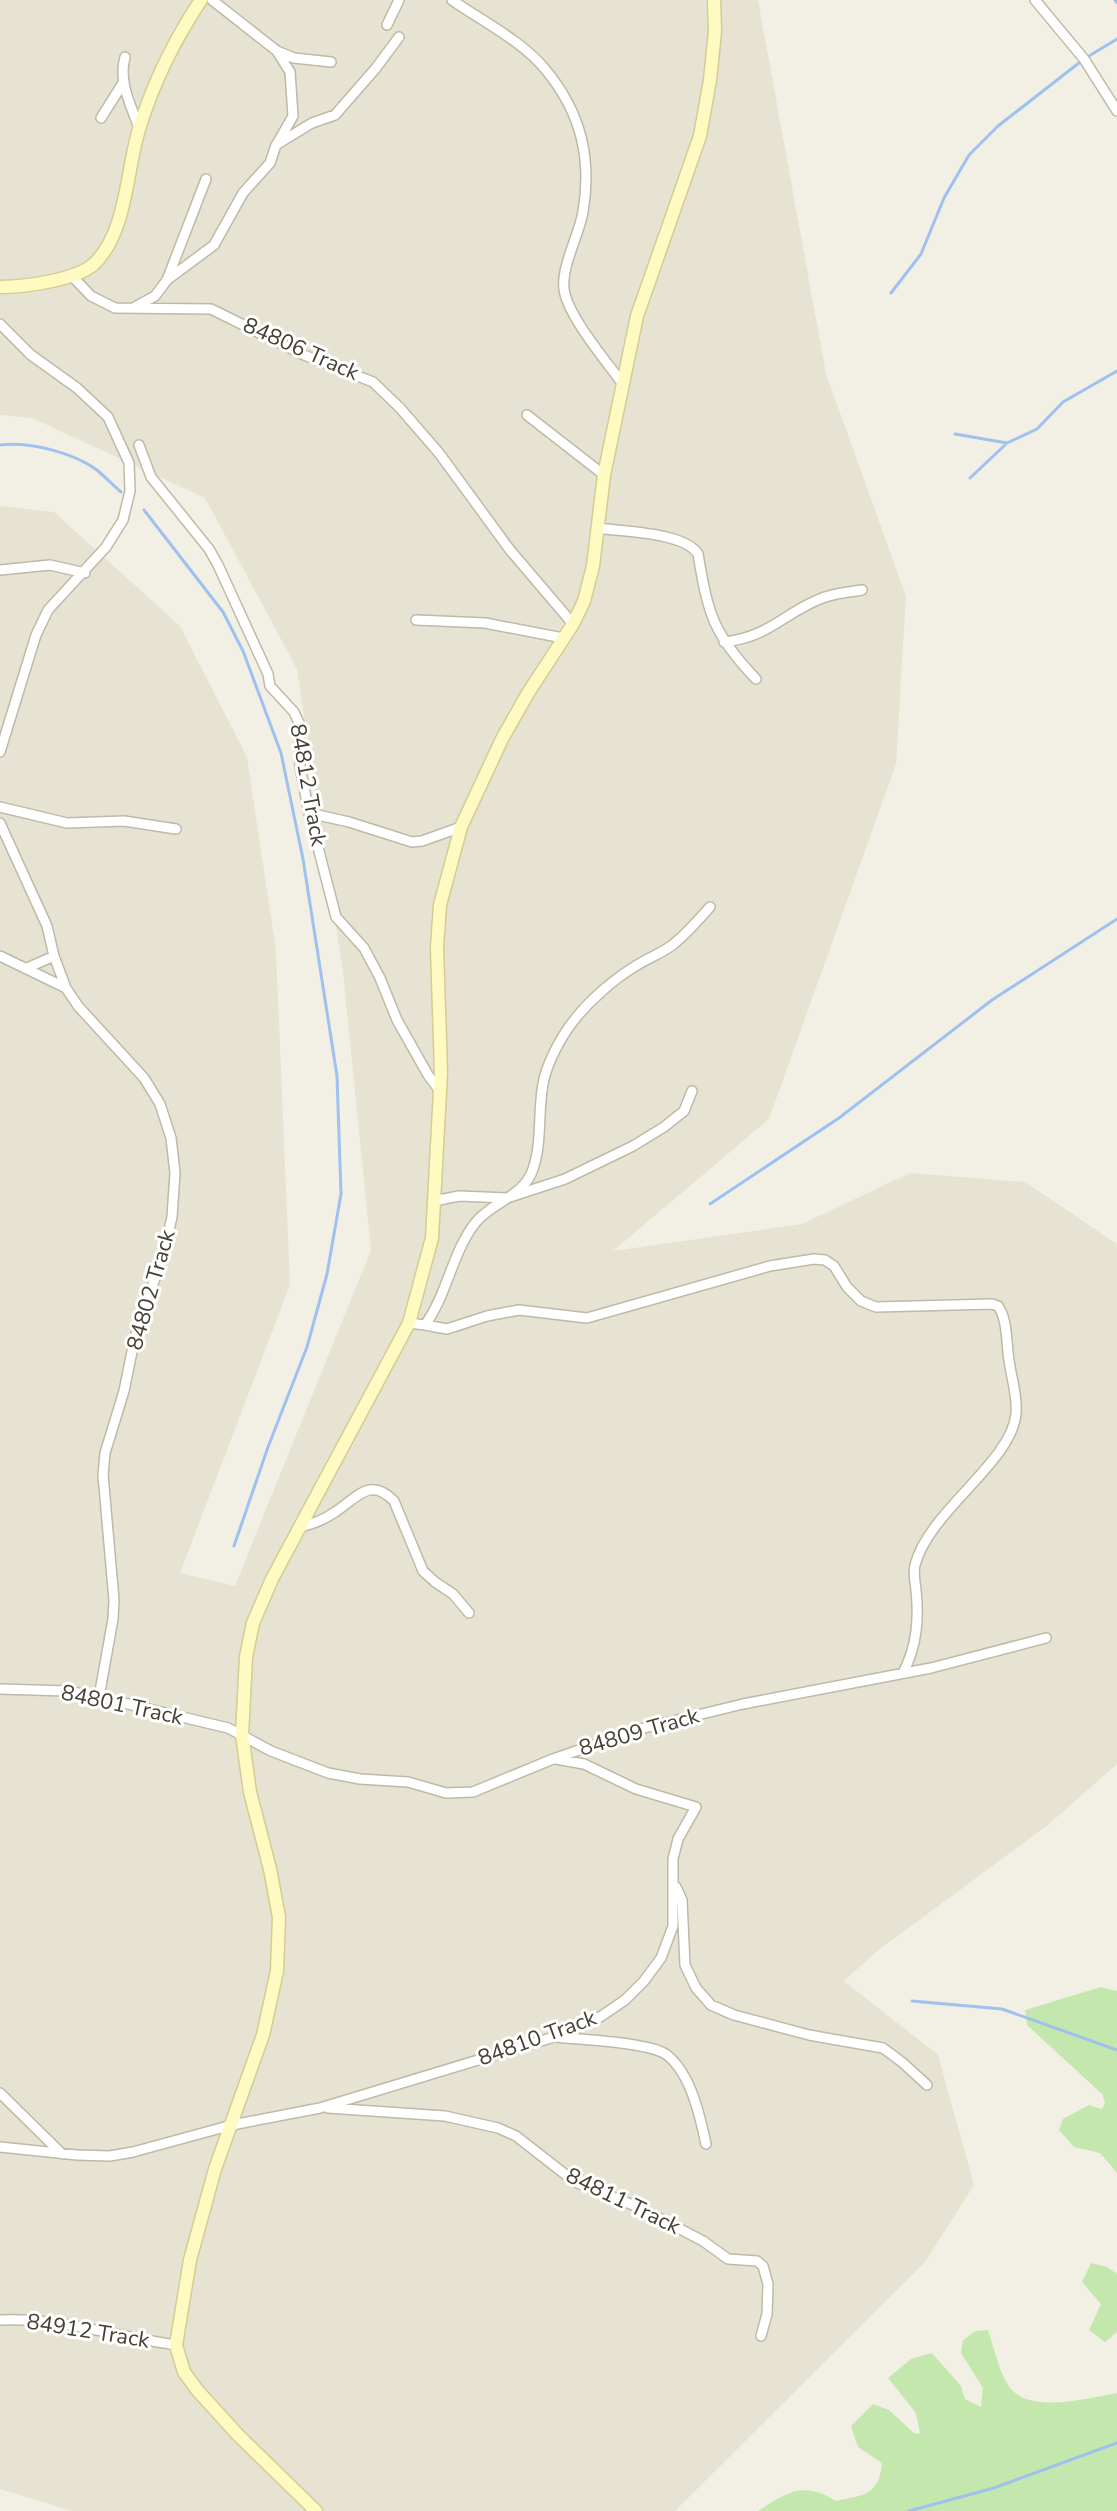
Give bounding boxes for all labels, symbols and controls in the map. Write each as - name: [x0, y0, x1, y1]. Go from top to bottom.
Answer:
- street label: 84806 Track: [238, 310, 365, 388]
- street label: 84812 Track: [282, 721, 334, 850]
- street label: 84802 Track: [120, 1225, 183, 1354]
- street label: 84801 Track: [58, 1677, 187, 1733]
- street label: 84809 Track: [575, 1700, 704, 1763]
- street label: 84810 Track: [474, 2002, 601, 2073]
- street label: 84811 Track: [561, 2160, 686, 2242]
- street label: 84912 Track: [24, 2306, 152, 2356]

